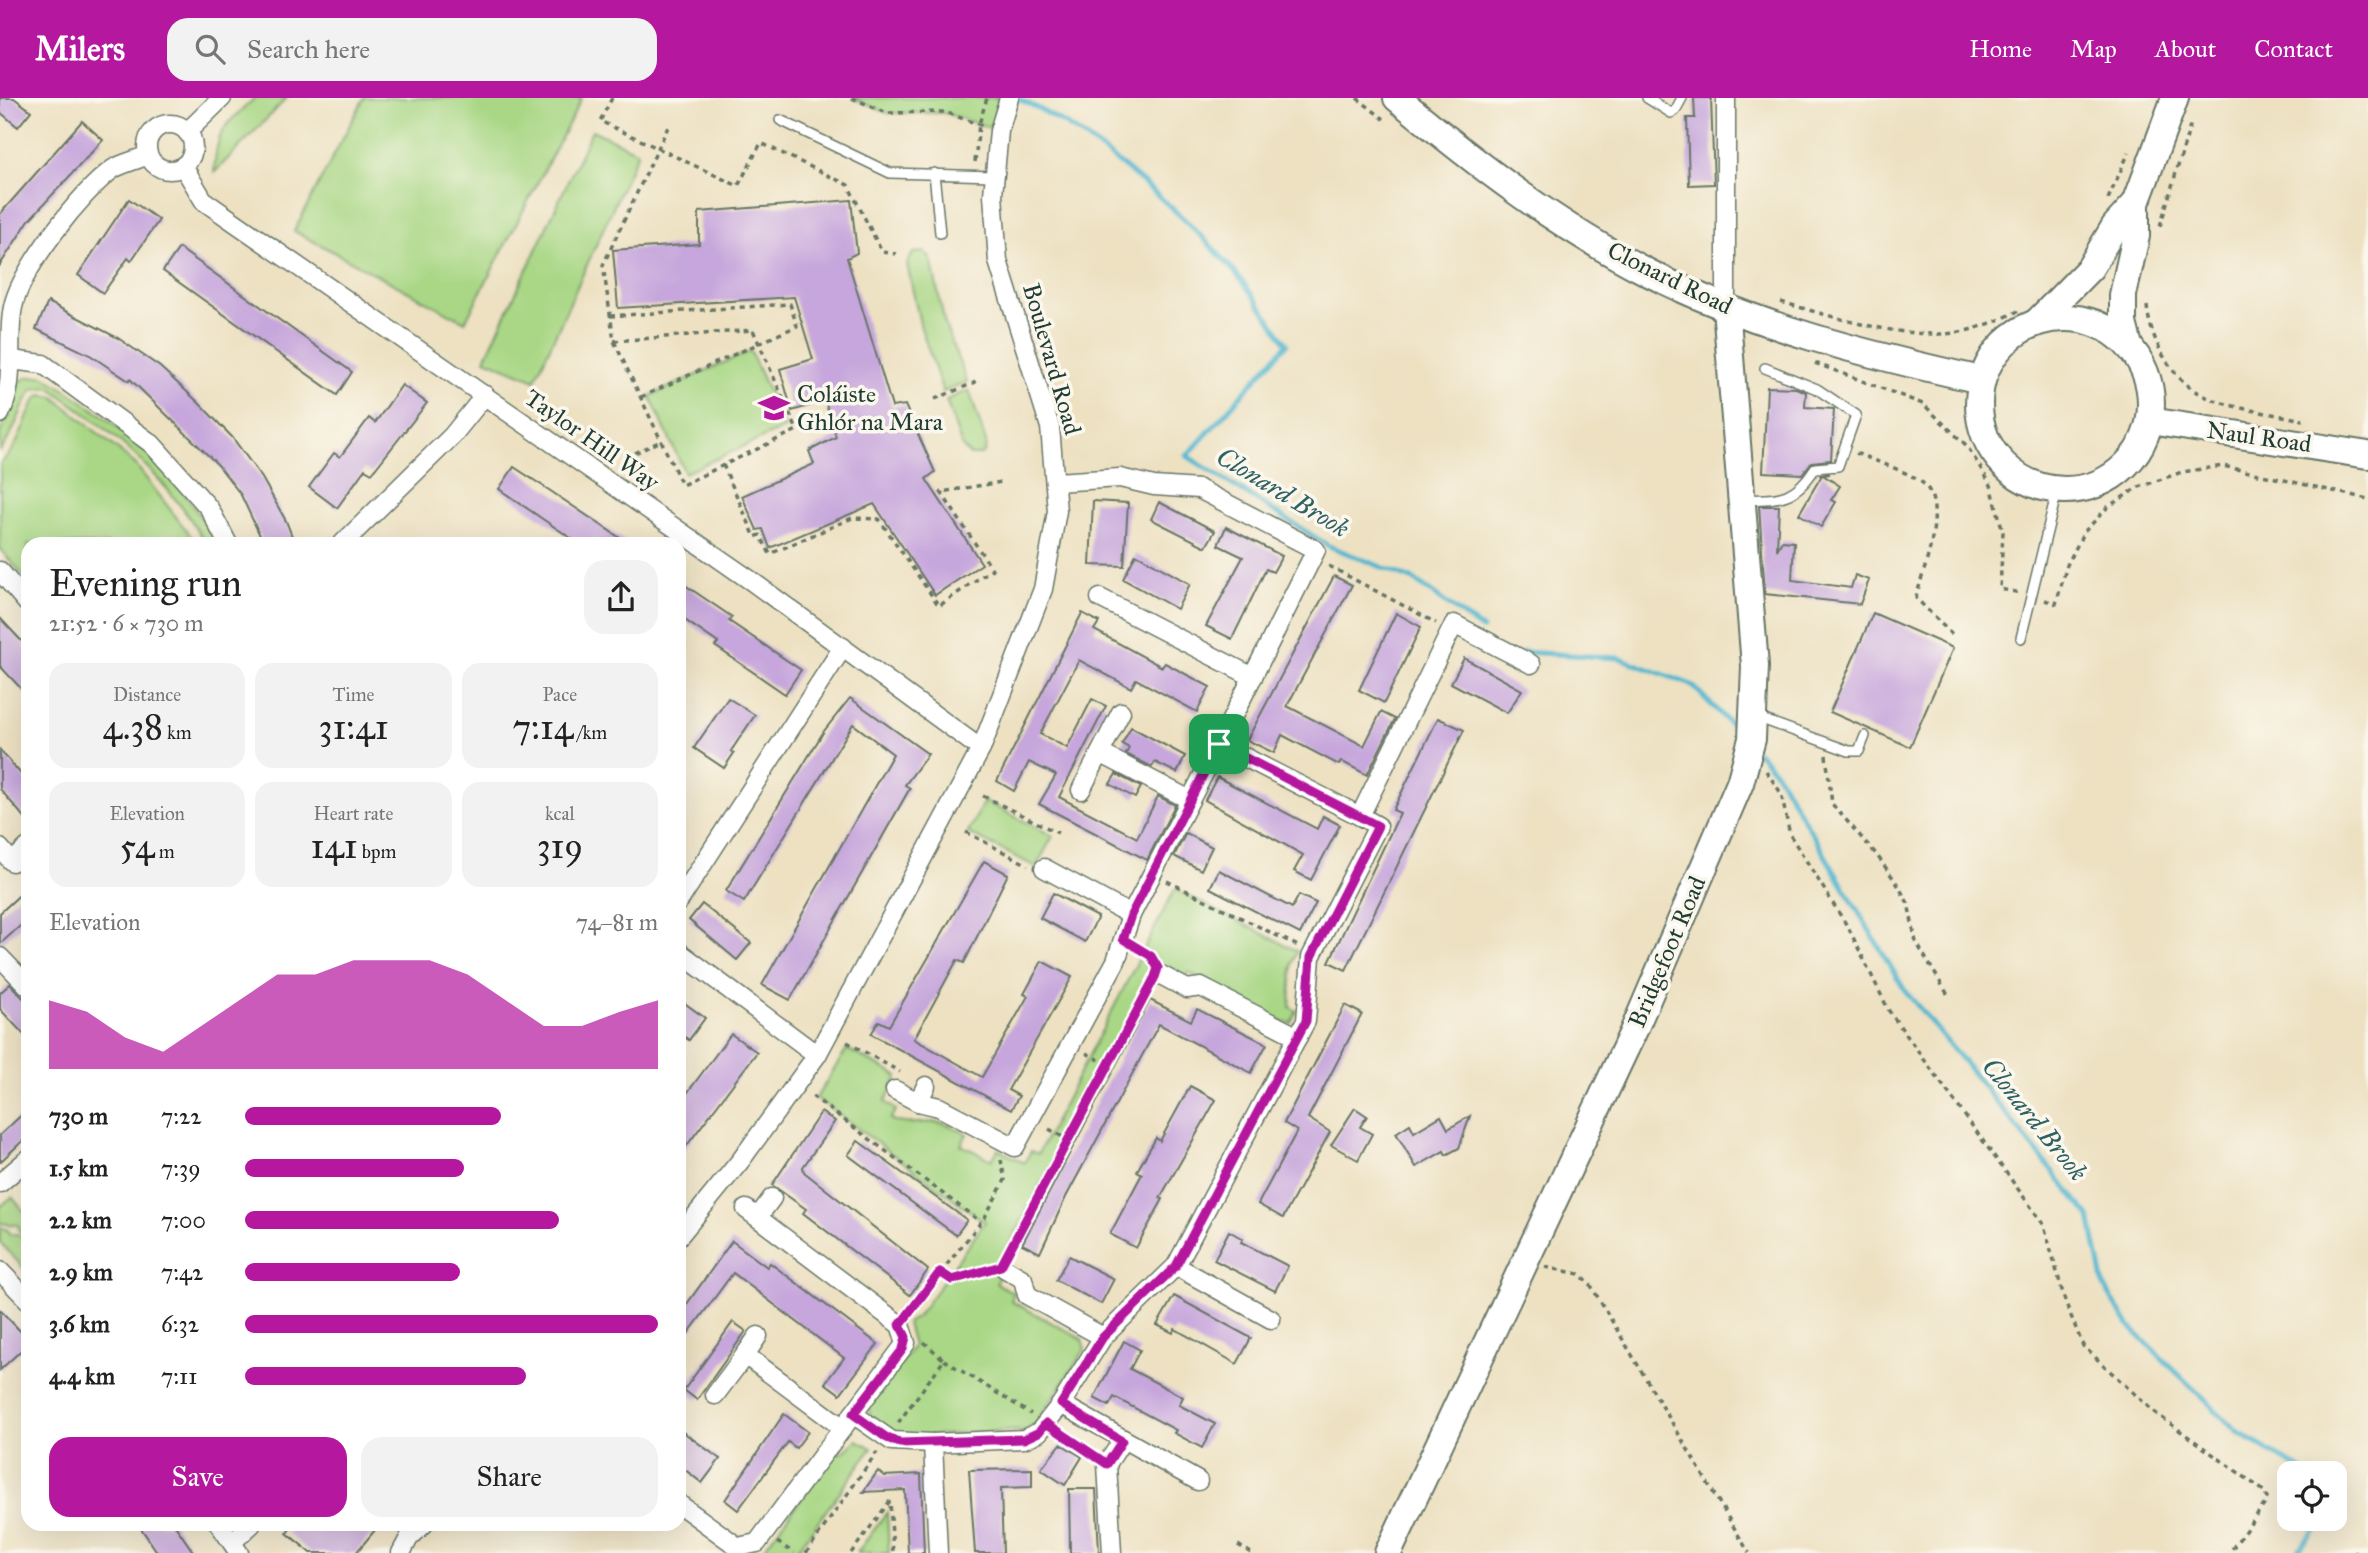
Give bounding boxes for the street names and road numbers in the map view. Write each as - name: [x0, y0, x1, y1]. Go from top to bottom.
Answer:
- street label: Clonard Road: [1603, 235, 1737, 321]
- street label: Boulevard Road: [1016, 280, 1088, 438]
- street label: Taylor Hill Way: [519, 383, 666, 498]
- street label: Naul Road: [2205, 415, 2313, 459]
- street label: Bridgefoot Road: [1622, 872, 1712, 1032]

